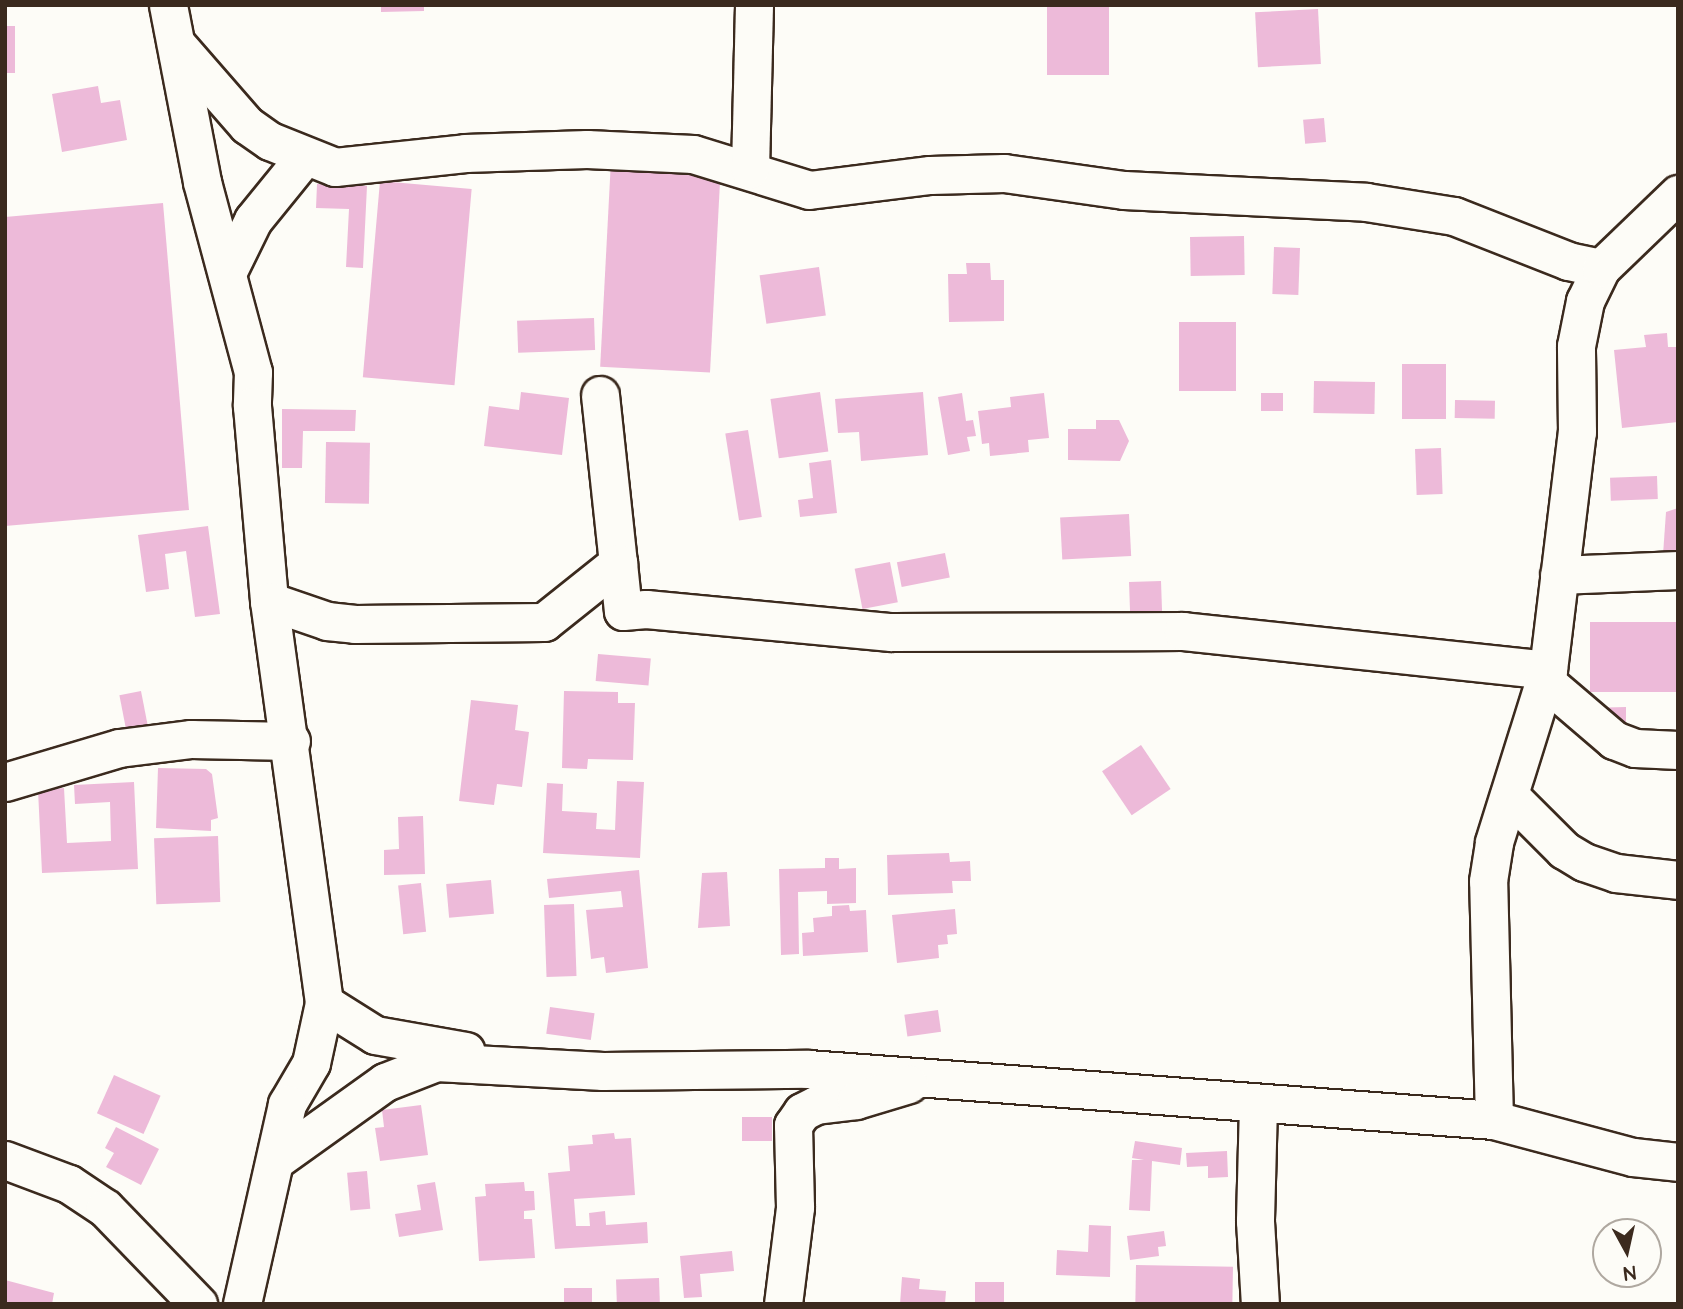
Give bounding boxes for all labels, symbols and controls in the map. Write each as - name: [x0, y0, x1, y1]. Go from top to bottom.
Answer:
- north arrow: [1592, 1218, 1662, 1288]
- text: N: [1622, 1258, 1638, 1287]

